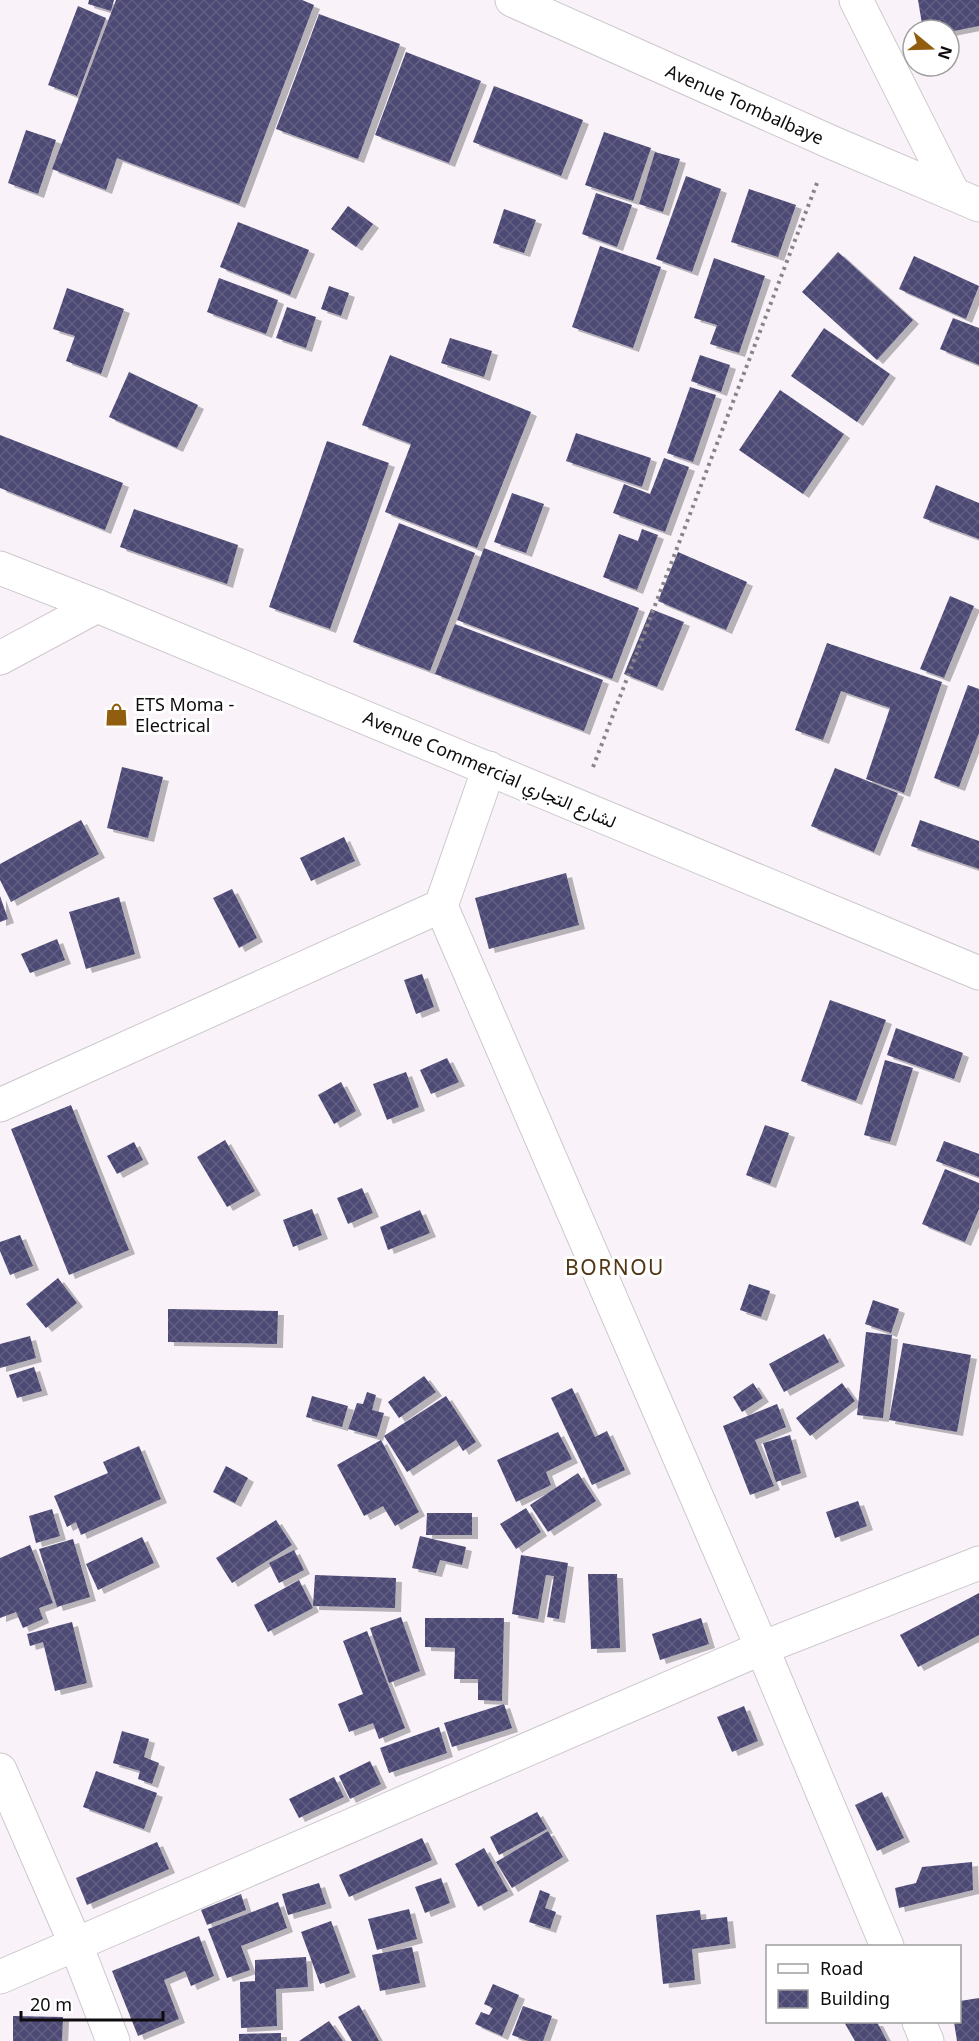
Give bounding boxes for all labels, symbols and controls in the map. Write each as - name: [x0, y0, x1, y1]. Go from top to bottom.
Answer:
- north arrow: [901, 18, 961, 78]
- text: N: [933, 43, 958, 63]
- street label: Avenue Tombalbaye: [662, 58, 828, 150]
- place label: ETS Moma - Electrical: [135, 692, 234, 737]
- shop icon: ETS Moma - Electrical: [104, 701, 130, 727]
- street label: Avenue Commercial لشارع التجاري: [358, 705, 620, 837]
- district label: BORNOU: [565, 1253, 665, 1281]
- legend: [766, 1945, 961, 2023]
- text: Road: [820, 1956, 863, 1980]
- scale bar: [21, 1984, 164, 2022]
- text: Building: [820, 1986, 890, 2010]
- text: 20 m: [30, 1992, 72, 2016]

